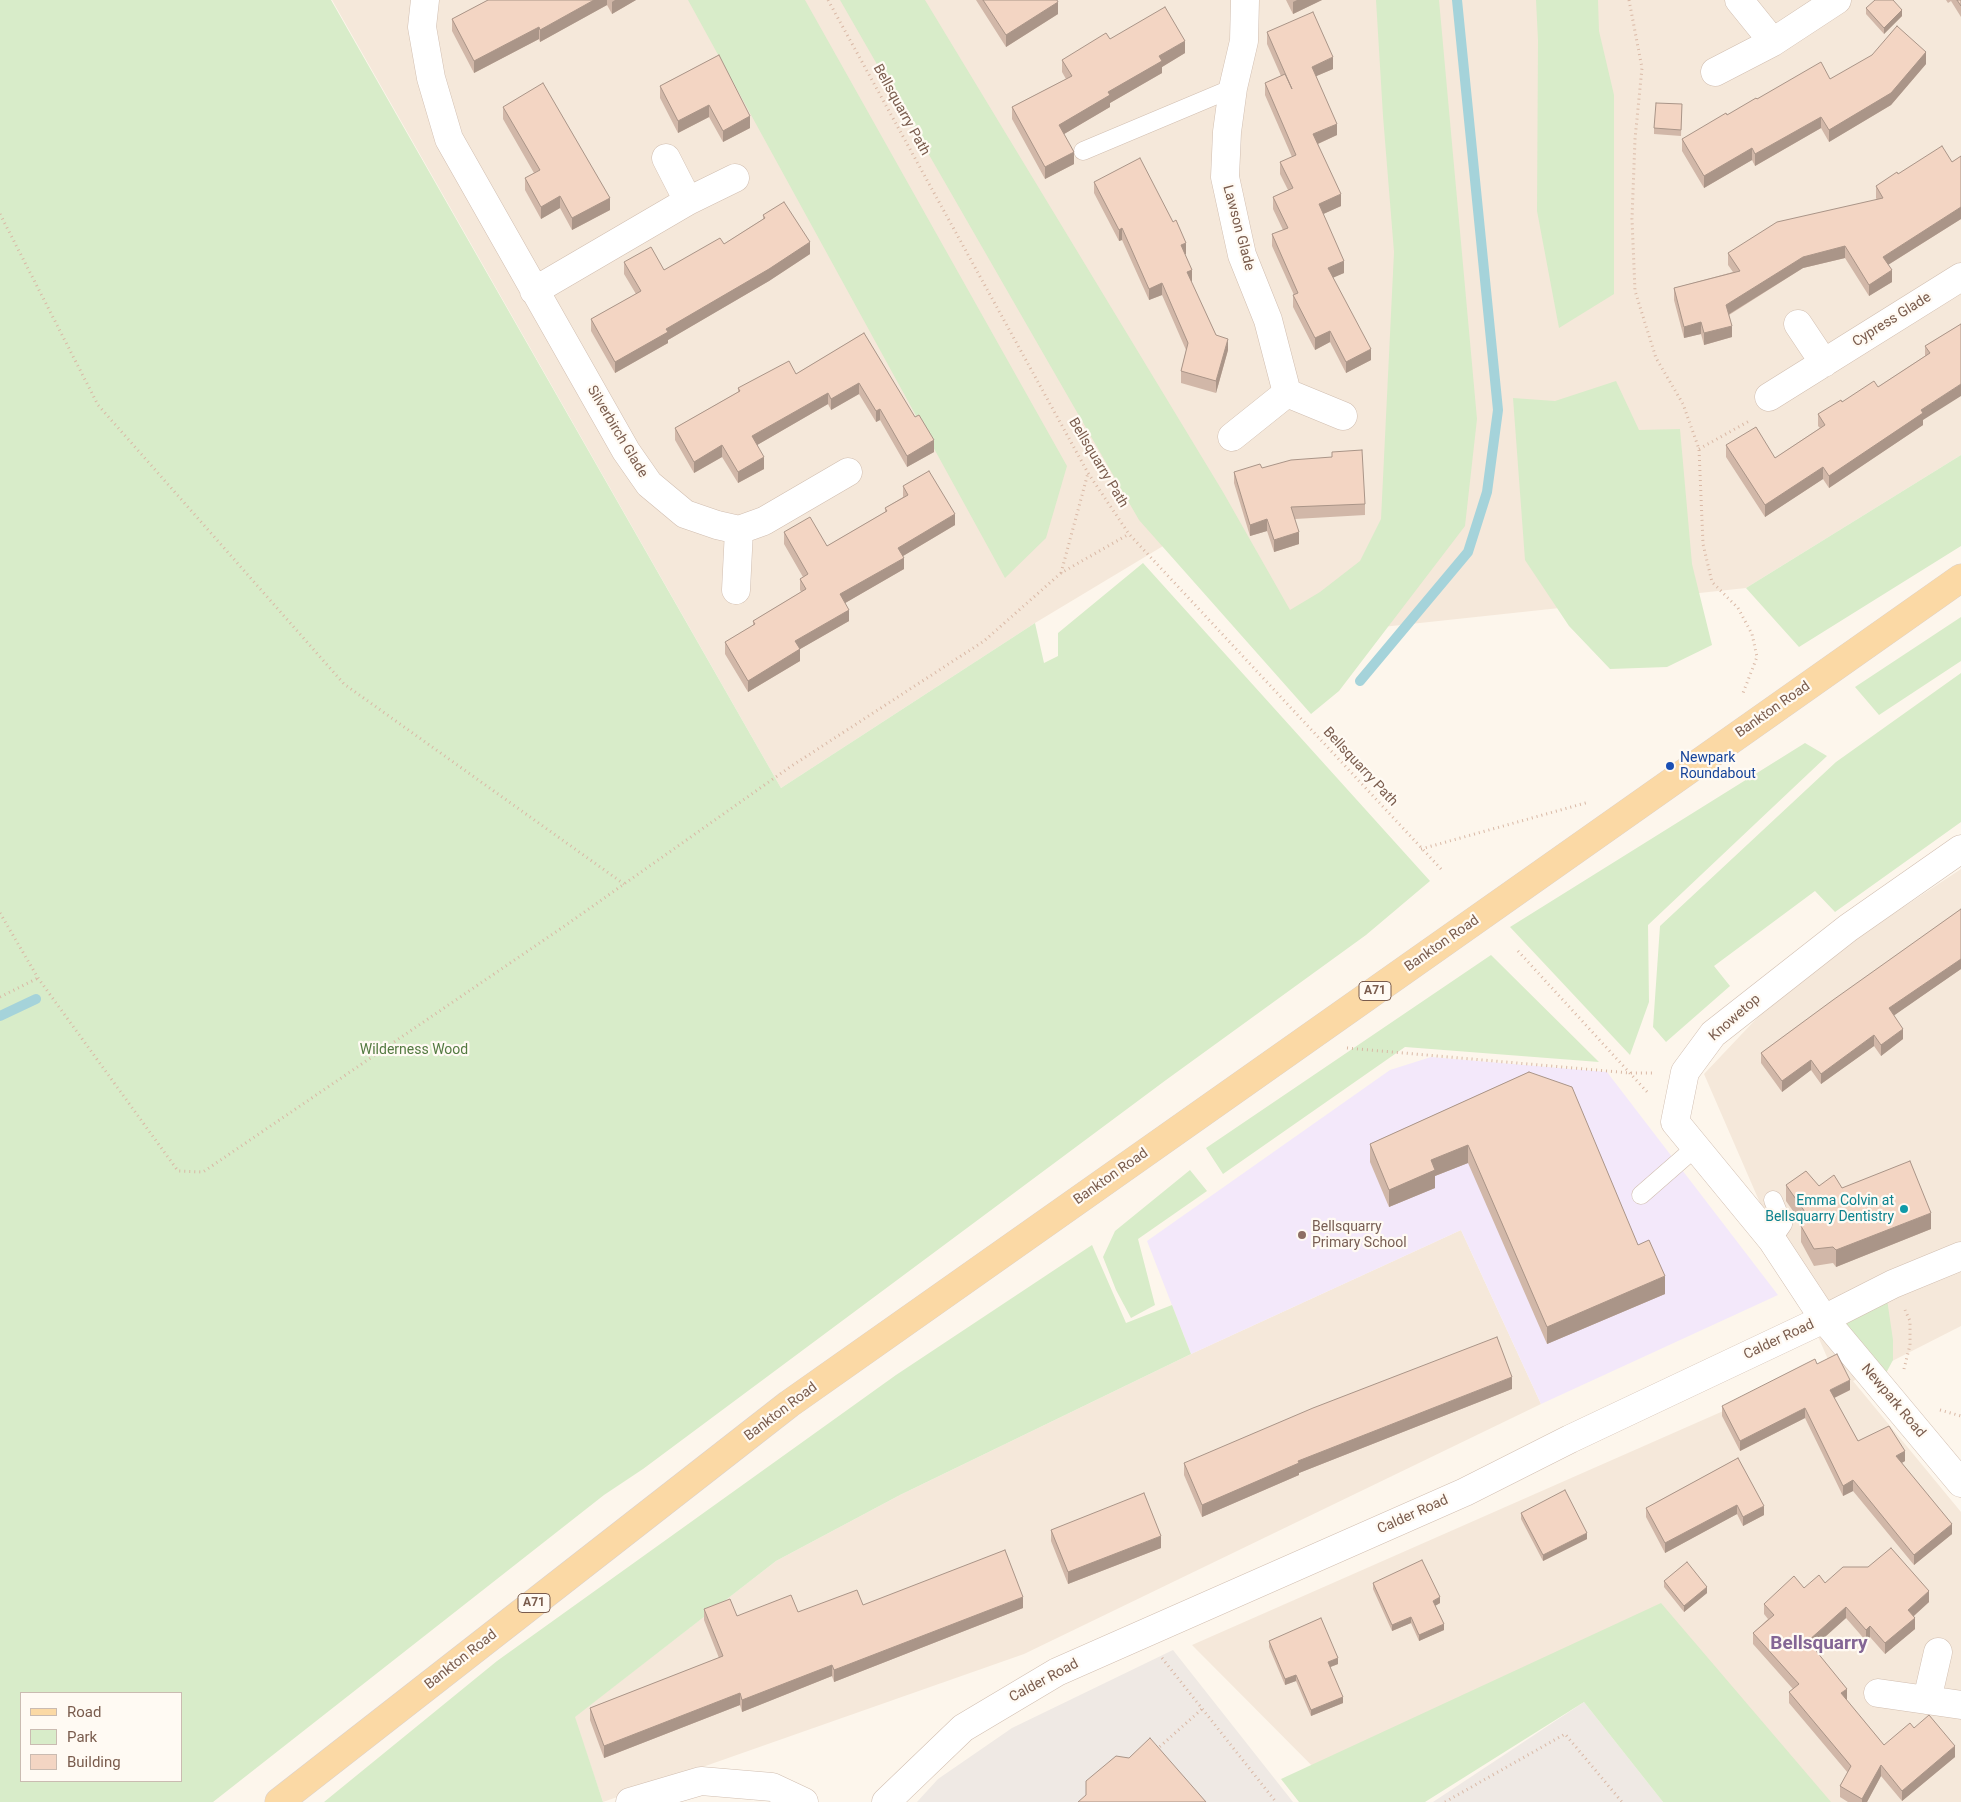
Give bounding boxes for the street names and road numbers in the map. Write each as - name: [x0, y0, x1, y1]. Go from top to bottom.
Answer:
- street label: Bellsquarry Path: [869, 61, 933, 159]
- street label: Lawson Glade: [1219, 183, 1257, 273]
- street label: Cypress Glade: [1850, 289, 1934, 351]
- street label: Silverbirch Glade: [583, 383, 651, 481]
- street label: Bellsquarry Path: [1065, 415, 1131, 511]
- street label: Bankton Road: [1733, 678, 1813, 742]
- street label: Bellsquarry Path: [1319, 724, 1401, 810]
- street label: Bankton Road: [1402, 912, 1482, 976]
- road number: A71: [1359, 981, 1391, 1000]
- street label: Knowetop: [1706, 991, 1764, 1045]
- street label: Bankton Road: [1071, 1145, 1151, 1209]
- street label: Calder Road: [1741, 1316, 1817, 1364]
- street label: Newpark Road: [1857, 1361, 1929, 1441]
- street label: Bankton Road: [741, 1379, 821, 1445]
- street label: Calder Road: [1375, 1492, 1451, 1538]
- road number: A71: [518, 1594, 550, 1612]
- street label: Bankton Road: [422, 1627, 500, 1693]
- street label: Calder Road: [1007, 1656, 1081, 1706]

